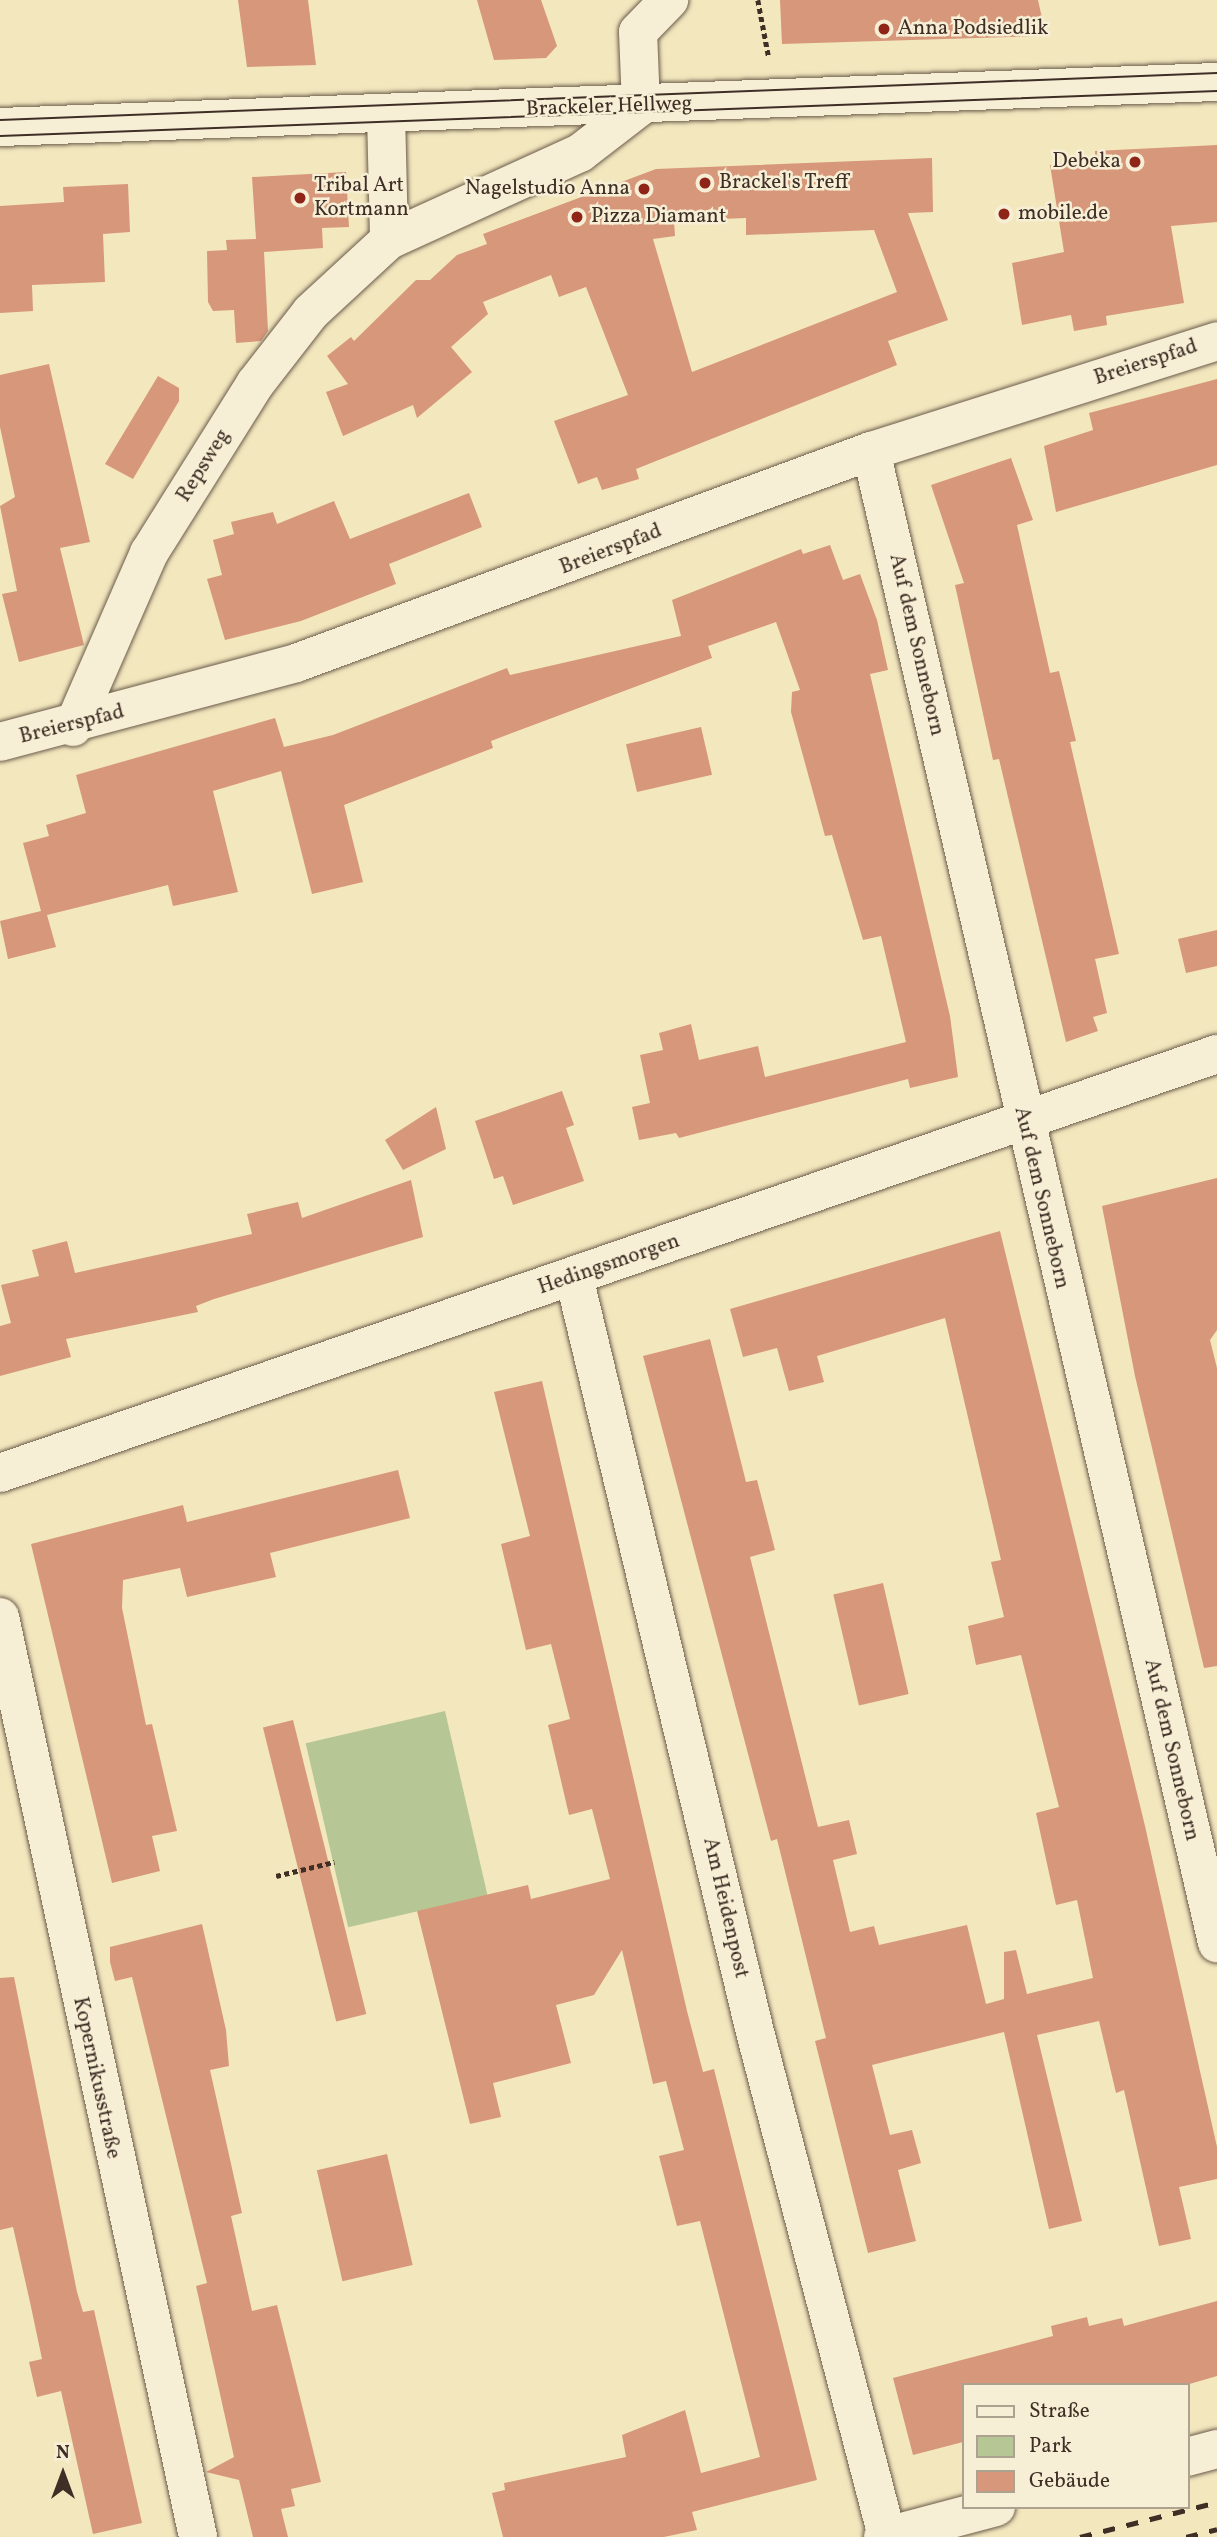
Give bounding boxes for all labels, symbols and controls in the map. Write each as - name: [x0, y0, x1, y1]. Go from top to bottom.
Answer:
- place label: Anna Podsiedlik: [898, 16, 1048, 42]
- marker: Anna Podsiedlik: [876, 21, 892, 37]
- street label: Brackeler Hellweg: [525, 92, 693, 122]
- place label: Debeka: [1052, 149, 1121, 175]
- marker: Debeka: [1127, 154, 1143, 170]
- place label: Brackel's Treff: [719, 170, 849, 196]
- place label: Tribal Art Kortmann: [314, 173, 409, 223]
- marker: Brackel's Treff: [697, 175, 713, 191]
- place label: Nagelstudio Anna: [465, 176, 630, 202]
- marker: Nagelstudio Anna: [636, 181, 652, 197]
- marker: Tribal Art Kortmann: [292, 190, 308, 206]
- place label: mobile.de: [1018, 201, 1108, 227]
- place label: Pizza Diamant: [591, 204, 726, 230]
- marker: mobile.de: [996, 206, 1012, 222]
- marker: Pizza Diamant: [569, 209, 585, 225]
- street label: Breierspfad: [1091, 334, 1201, 392]
- street label: Repsweg: [172, 425, 236, 507]
- street label: Breierspfad: [556, 519, 666, 581]
- street label: Auf dem Sonneborn: [883, 553, 949, 737]
- street label: Breierspfad: [17, 700, 127, 750]
- street label: Auf dem Sonneborn: [1008, 1106, 1074, 1290]
- street label: Hedingsmorgen: [535, 1229, 683, 1301]
- street label: Auf dem Sonneborn: [1138, 1658, 1204, 1842]
- street label: Am Heidenpost: [697, 1835, 753, 1981]
- street label: Kopernikusstraße: [67, 1995, 125, 2161]
- legend: [962, 2383, 1189, 2509]
- text: Straße: [1029, 2397, 1090, 2426]
- text: Park: [1029, 2432, 1072, 2461]
- north arrow: [28, 2439, 98, 2509]
- text: N: [56, 2440, 70, 2466]
- text: Gebäude: [1029, 2467, 1110, 2496]

